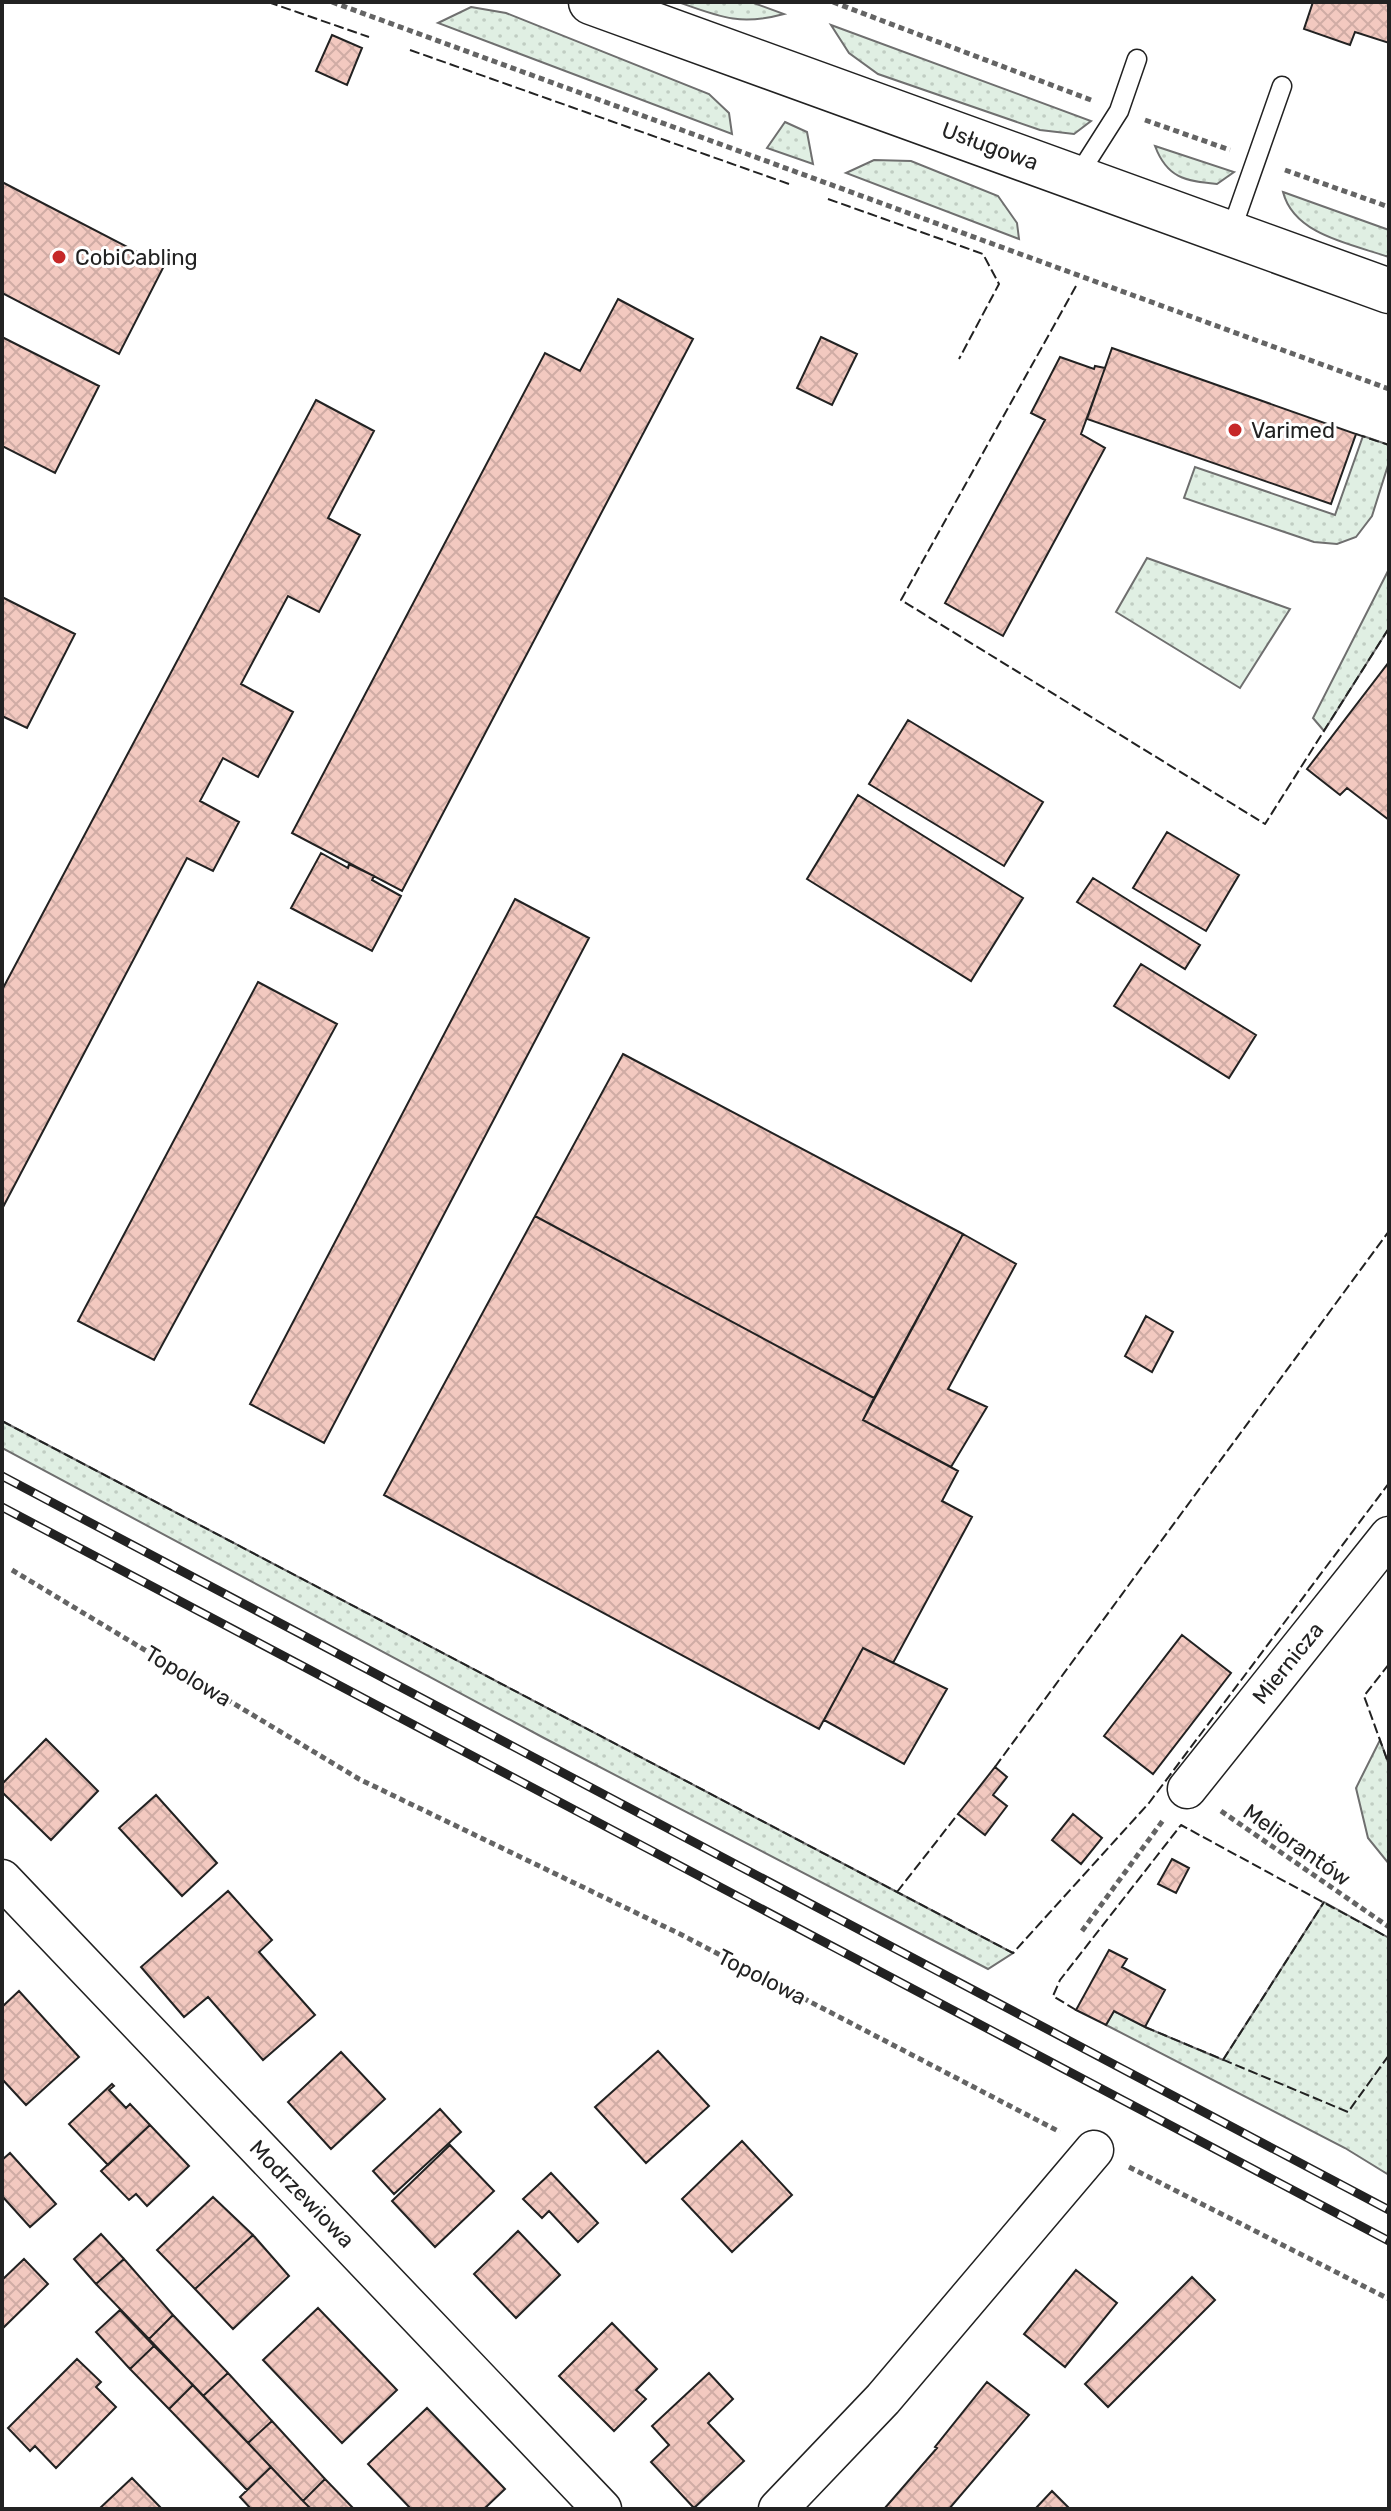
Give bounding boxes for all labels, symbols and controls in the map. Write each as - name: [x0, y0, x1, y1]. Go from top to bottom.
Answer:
- street label: Usługowa: [938, 116, 1042, 176]
- place label: CobiCabling: [75, 244, 198, 271]
- marker: CobiCabling: [50, 248, 68, 266]
- place label: Varimed: [1251, 417, 1335, 444]
- marker: Varimed: [1226, 421, 1244, 439]
- street label: Miernicza: [1247, 1617, 1329, 1709]
- street label: Topolowa: [140, 1640, 236, 1712]
- street label: Meliorantów: [1238, 1798, 1356, 1892]
- street label: Topolowa: [713, 1943, 811, 2011]
- street label: Modrzewiowa: [244, 2134, 360, 2254]

